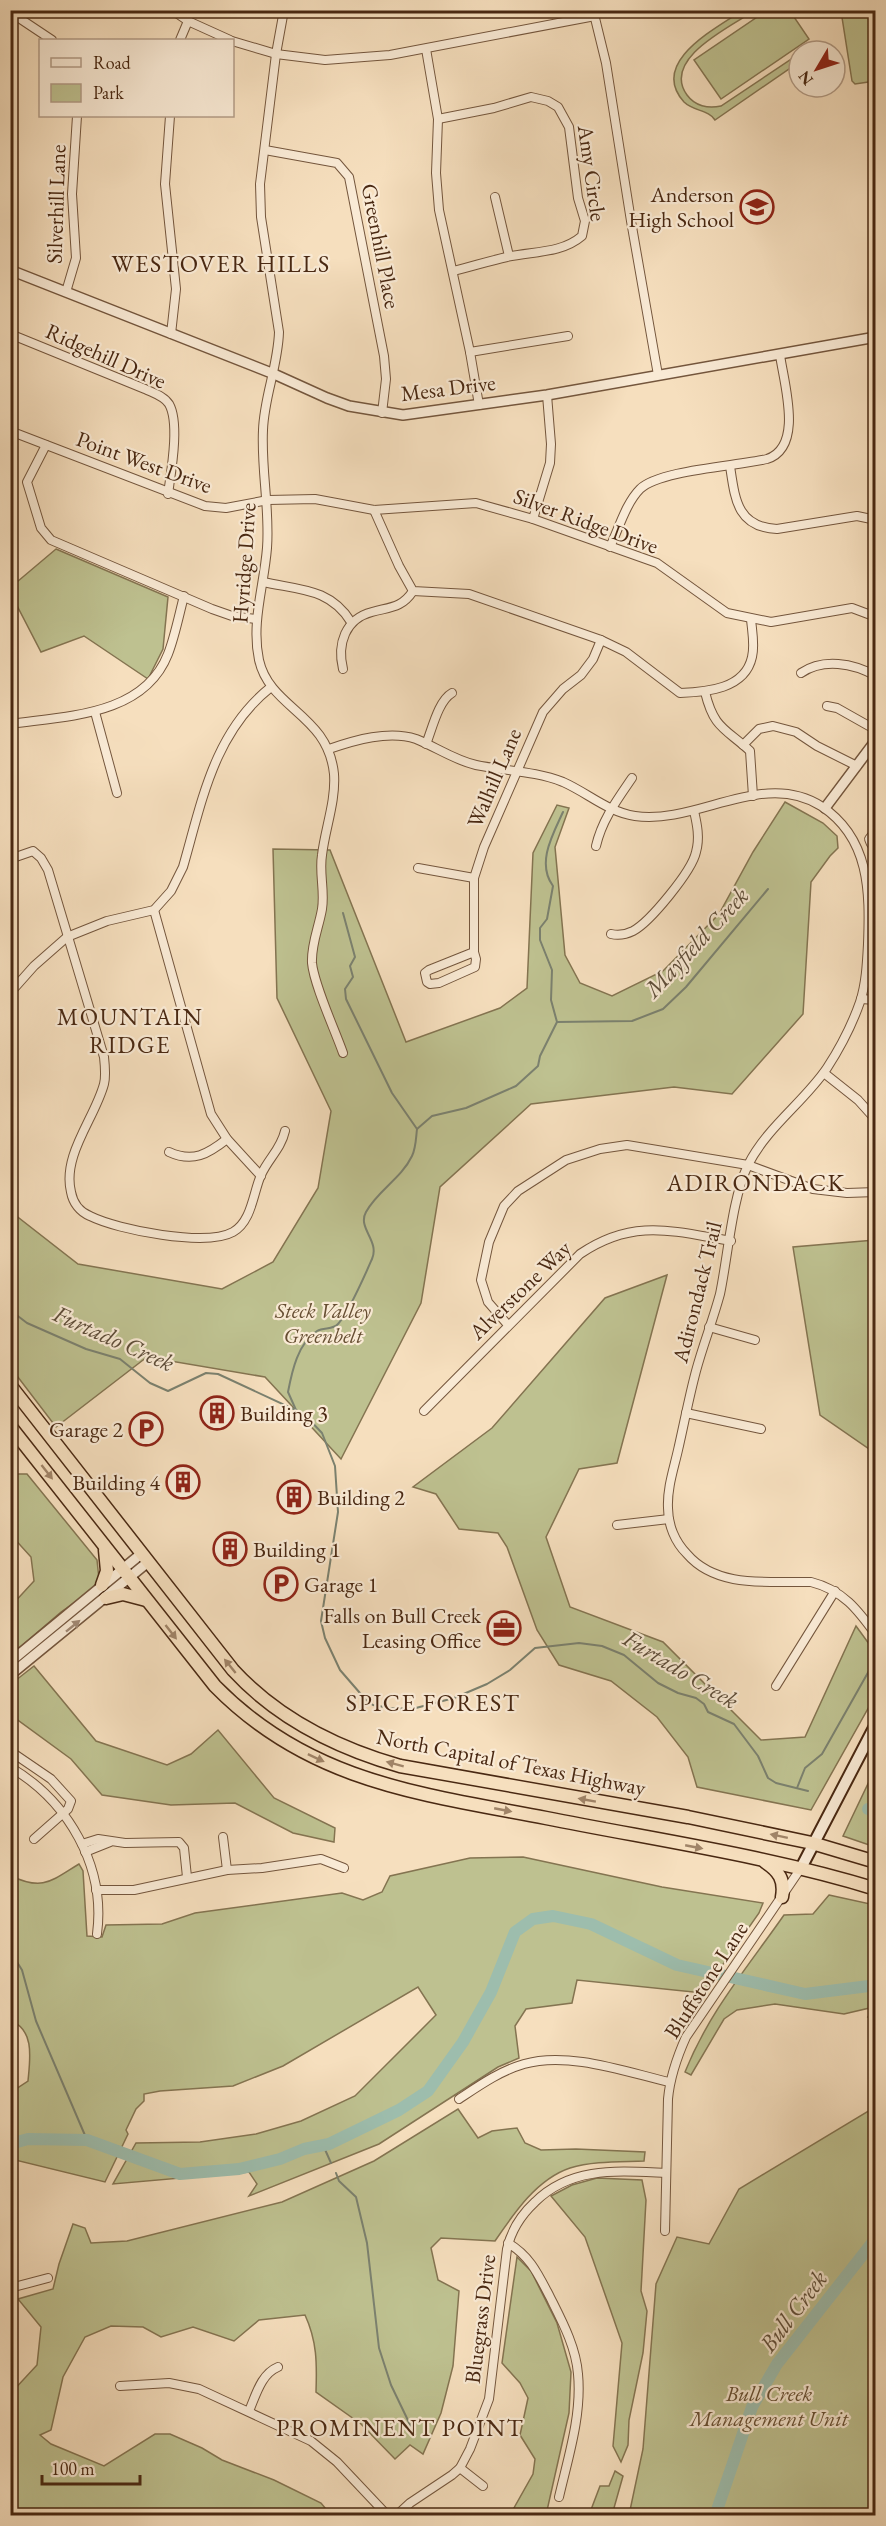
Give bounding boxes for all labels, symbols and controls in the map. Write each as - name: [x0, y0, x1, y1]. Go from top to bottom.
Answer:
- legend: [39, 39, 234, 117]
- north arrow: [787, 39, 847, 99]
- text: Road: [93, 51, 132, 74]
- text: N: [793, 66, 818, 90]
- text: Park: [93, 81, 124, 104]
- street label: Amy Circle: [571, 122, 613, 223]
- street label: Silverhill Lane: [39, 143, 73, 264]
- place label: Anderson High School: [628, 180, 734, 234]
- street label: Greenhill Place: [355, 181, 407, 311]
- school or university icon: Anderson High School: [739, 189, 775, 225]
- district label: WESTOVER HILLS: [111, 248, 331, 279]
- street label: Ridgehill Drive: [41, 317, 171, 396]
- street label: Mesa Drive: [399, 368, 497, 408]
- street label: Point West Drive: [72, 424, 216, 500]
- street label: Silver Ridge Drive: [510, 481, 663, 561]
- street label: Hyridge Drive: [225, 501, 263, 624]
- street label: Walhill Lane: [460, 723, 528, 832]
- water label: Mayfield Creek: [635, 880, 755, 1005]
- district label: MOUNTAIN RIDGE: [57, 1001, 203, 1060]
- district label: ADIRONDACK: [666, 1167, 845, 1198]
- street label: Adirondack Trail: [665, 1218, 729, 1367]
- street label: Alverstone Way: [462, 1234, 578, 1347]
- park label: Steck Valley Greenbelt: [274, 1296, 371, 1350]
- water label: Furtado Creek: [48, 1297, 179, 1378]
- building icon: Building 3: [199, 1395, 235, 1431]
- place label: Building 3: [240, 1399, 328, 1428]
- parking icon: Garage 2: [128, 1411, 164, 1447]
- place label: Garage 2: [49, 1415, 123, 1444]
- building icon: Building 4: [165, 1464, 201, 1500]
- one-way arrow: [40, 1465, 52, 1480]
- place label: Building 4: [72, 1468, 160, 1497]
- building icon: Building 2: [276, 1479, 312, 1515]
- place label: Building 2: [317, 1483, 405, 1512]
- building icon: Building 1: [212, 1531, 248, 1567]
- place label: Building 1: [253, 1535, 341, 1564]
- parking icon: Garage 1: [263, 1566, 299, 1602]
- place label: Garage 1: [304, 1570, 378, 1599]
- place label: Falls on Bull Creek Leasing Office: [323, 1601, 482, 1655]
- office icon: Falls on Bull Creek Leasing Office: [486, 1610, 522, 1646]
- one-way arrow: [65, 1619, 81, 1632]
- water label: Furtado Creek: [617, 1622, 744, 1716]
- one-way arrow: [164, 1624, 176, 1639]
- one-way arrow: [224, 1659, 237, 1674]
- district label: SPICE FOREST: [346, 1687, 520, 1718]
- street label: North Capital of Texas Highway: [374, 1722, 648, 1802]
- one-way arrow: [307, 1754, 324, 1763]
- one-way arrow: [386, 1759, 404, 1768]
- one-way arrow: [577, 1795, 596, 1804]
- one-way arrow: [494, 1806, 513, 1815]
- one-way arrow: [769, 1831, 788, 1840]
- one-way arrow: [685, 1843, 704, 1852]
- street label: Bluffstone Lane: [657, 1916, 755, 2044]
- street label: Bluegrass Drive: [458, 2252, 502, 2385]
- water label: Bull Creek: [752, 2264, 834, 2359]
- park label: Bull Creek Management Unit: [688, 2379, 850, 2433]
- district label: PROMINENT POINT: [276, 2412, 524, 2443]
- scale bar: [42, 2448, 140, 2486]
- text: 100 m: [51, 2457, 95, 2480]

